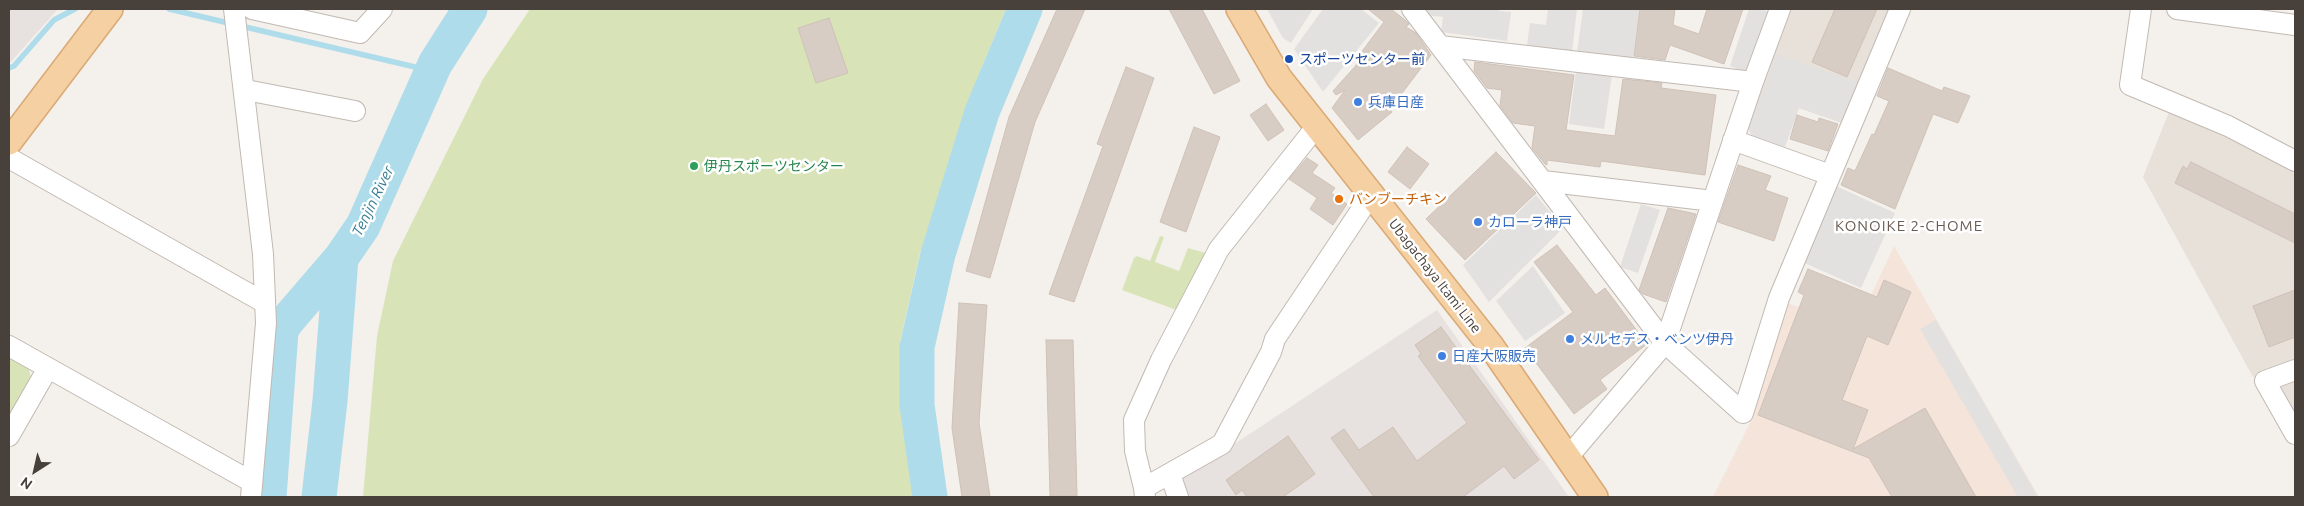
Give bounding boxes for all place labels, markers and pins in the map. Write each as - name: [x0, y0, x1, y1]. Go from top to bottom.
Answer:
- place label: スポーツセンター前: [1299, 51, 1425, 67]
- marker: スポーツセンター前: [1283, 53, 1295, 65]
- place label: 兵庫日産: [1368, 94, 1424, 110]
- marker: 兵庫日産: [1352, 96, 1364, 108]
- place label: 伊丹スポーツセンター: [704, 158, 844, 174]
- marker: 伊丹スポーツセンター: [688, 160, 700, 172]
- place label: バンブーチキン: [1349, 191, 1447, 207]
- marker: バンブーチキン: [1333, 193, 1345, 205]
- place label: カローラ神戸: [1488, 214, 1572, 230]
- marker: カローラ神戸: [1472, 216, 1484, 228]
- place label: メルセデス・ベンツ伊丹: [1580, 331, 1734, 347]
- marker: メルセデス・ベンツ伊丹: [1564, 333, 1576, 345]
- place label: 日産大阪販売: [1452, 348, 1536, 364]
- marker: 日産大阪販売: [1436, 350, 1448, 362]

